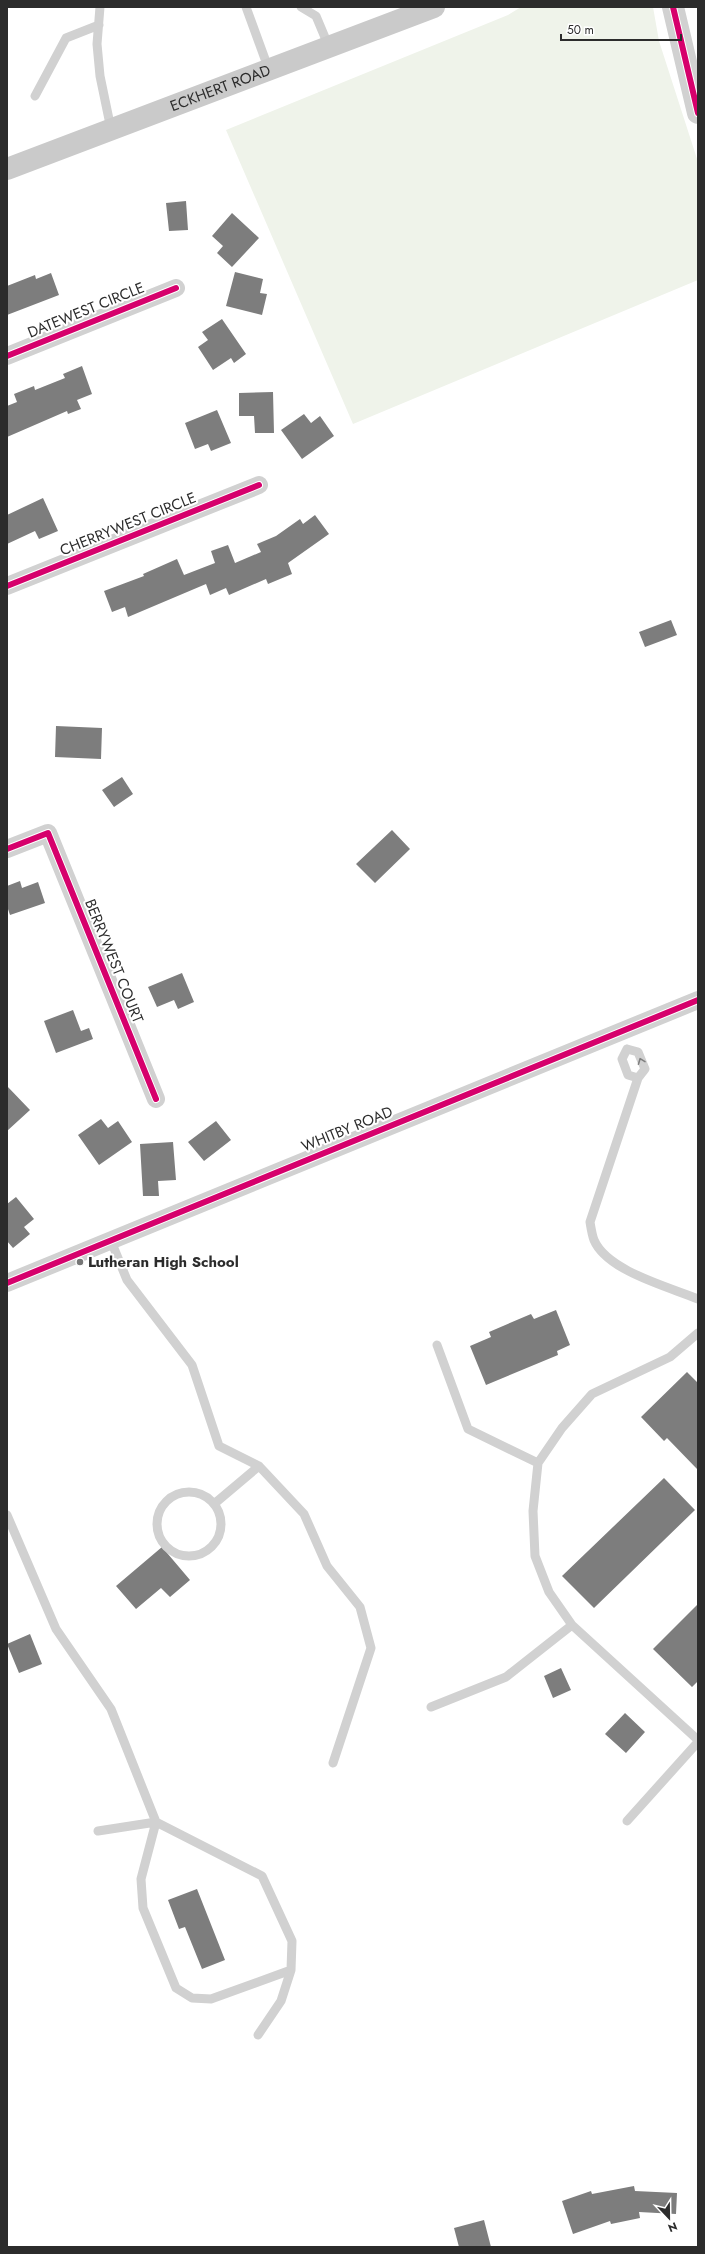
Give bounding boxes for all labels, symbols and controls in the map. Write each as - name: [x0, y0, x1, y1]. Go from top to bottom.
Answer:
- scale bar: [561, 16, 681, 42]
- text: 50 m: [567, 21, 594, 39]
- street label: ECKHERT ROAD: [167, 59, 274, 117]
- street label: DATEWEST CIRCLE: [24, 277, 148, 343]
- street label: CHERRYWEST CIRCLE: [56, 487, 200, 561]
- street label: BERRYWEST COURT: [79, 896, 149, 1026]
- one-way arrow: [638, 1057, 646, 1064]
- street label: WHITBY ROAD: [298, 1101, 396, 1157]
- place label: Lutheran High School: [88, 1251, 239, 1273]
- marker: Lutheran High School: [75, 1257, 85, 1267]
- north arrow: [649, 2198, 689, 2238]
- text: N: [666, 2218, 680, 2236]

